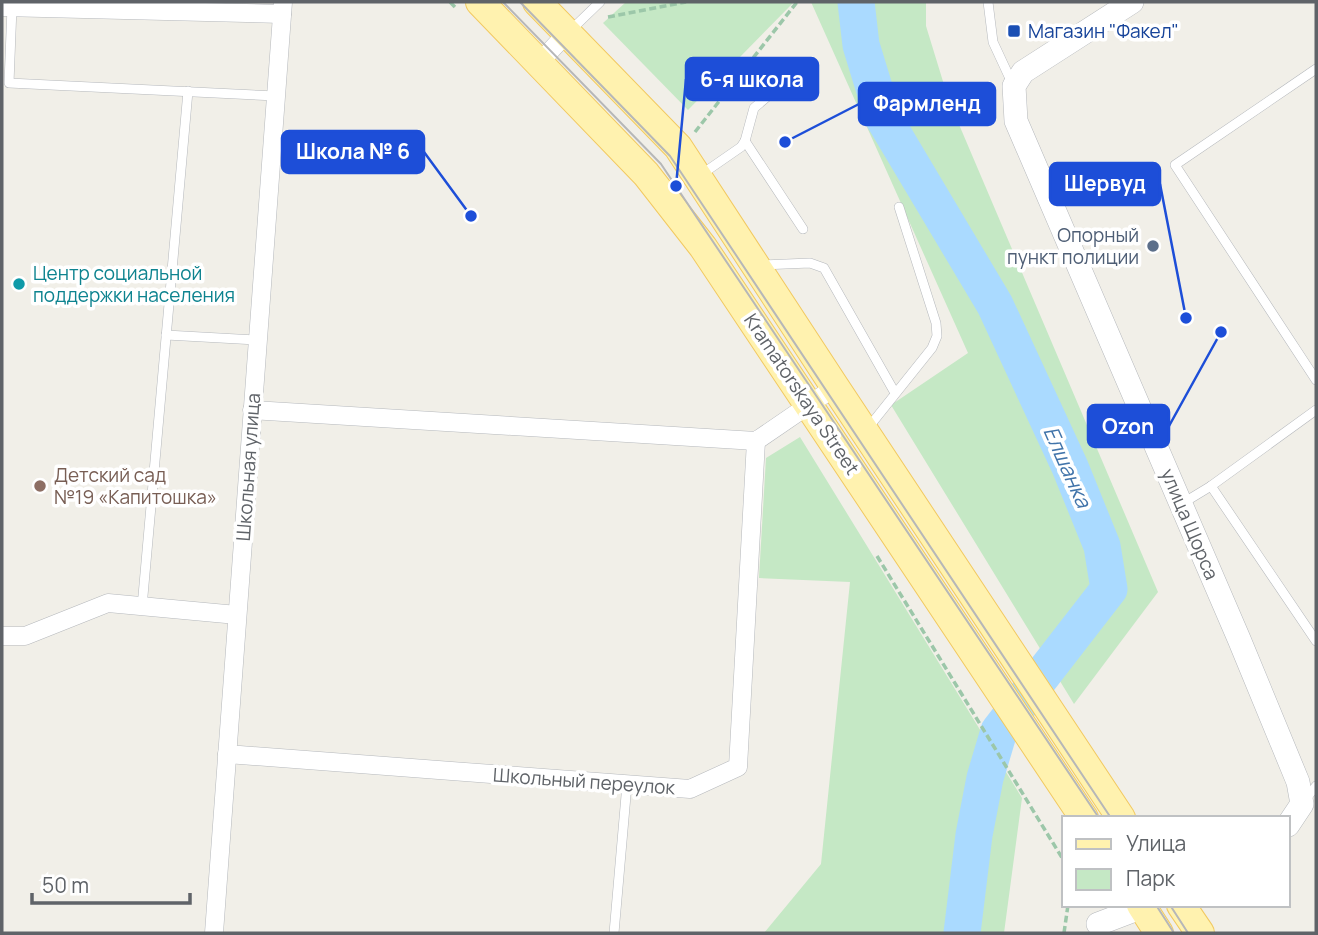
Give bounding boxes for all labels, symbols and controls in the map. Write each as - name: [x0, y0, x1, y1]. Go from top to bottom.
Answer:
- place label: Магазин "Факел": [1028, 18, 1179, 44]
- marker: Магазин "Факел": [1006, 23, 1022, 39]
- callout: 6-я школа: [686, 58, 818, 100]
- text: 6-я школа: [700, 65, 804, 93]
- callout: Фармленд: [859, 83, 995, 125]
- text: Фармленд: [873, 89, 981, 117]
- callout: Школа № 6: [282, 131, 424, 173]
- text: Школа № 6: [296, 137, 410, 165]
- callout: Шервуд: [1050, 163, 1160, 205]
- text: Шервуд: [1064, 169, 1146, 197]
- place label: Опорный пункт полиции: [1007, 222, 1139, 270]
- marker: Опорный пункт полиции: [1145, 238, 1161, 254]
- place label: Центр социальной поддержки населения: [33, 260, 235, 308]
- marker: Центр социальной поддержки населения: [11, 276, 27, 292]
- street label: Kramatorskaya Street: [738, 308, 866, 480]
- street label: Школьная улица: [230, 392, 266, 542]
- callout: Ozon: [1088, 405, 1169, 447]
- text: Ozon: [1102, 412, 1154, 440]
- water label: Елшанка: [1038, 422, 1099, 513]
- place label: Детский сад №19 «Капитошка»: [54, 462, 217, 510]
- street label: улица Щорса: [1155, 464, 1225, 584]
- marker: Детский сад №19 «Капитошка»: [32, 478, 48, 494]
- street label: Школьный переулок: [492, 762, 676, 800]
- legend: [1062, 816, 1290, 907]
- text: Улица: [1126, 829, 1186, 857]
- scale bar: [32, 862, 189, 906]
- text: Парк: [1126, 864, 1176, 892]
- text: 50 m: [42, 871, 89, 899]

